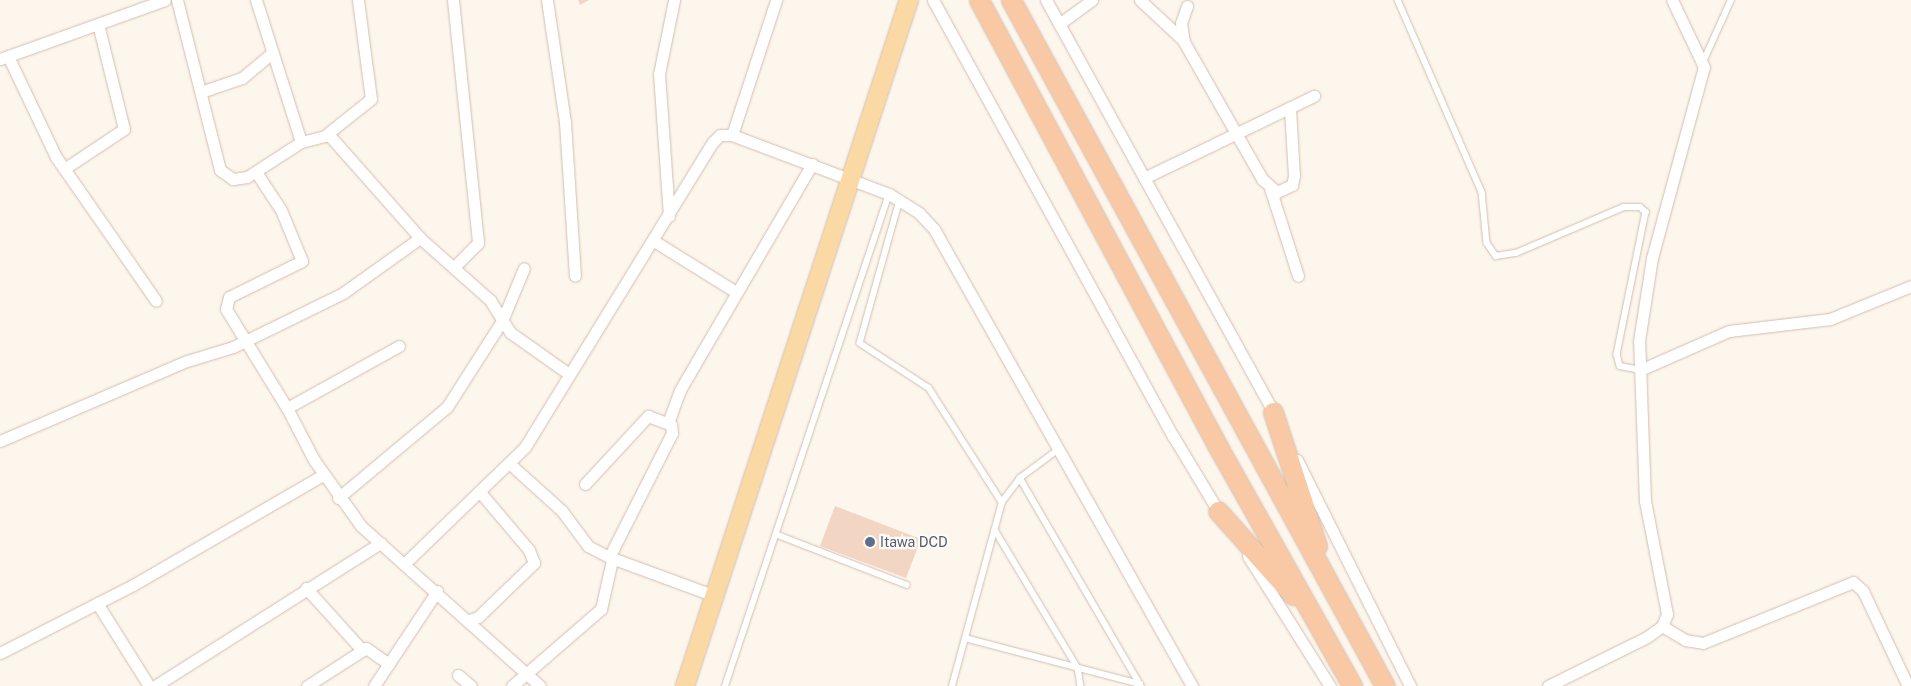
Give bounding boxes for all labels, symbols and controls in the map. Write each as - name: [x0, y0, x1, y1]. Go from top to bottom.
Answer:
- place label: Itawa DCD: [880, 534, 948, 550]
- marker: Itawa DCD: [864, 536, 876, 548]

